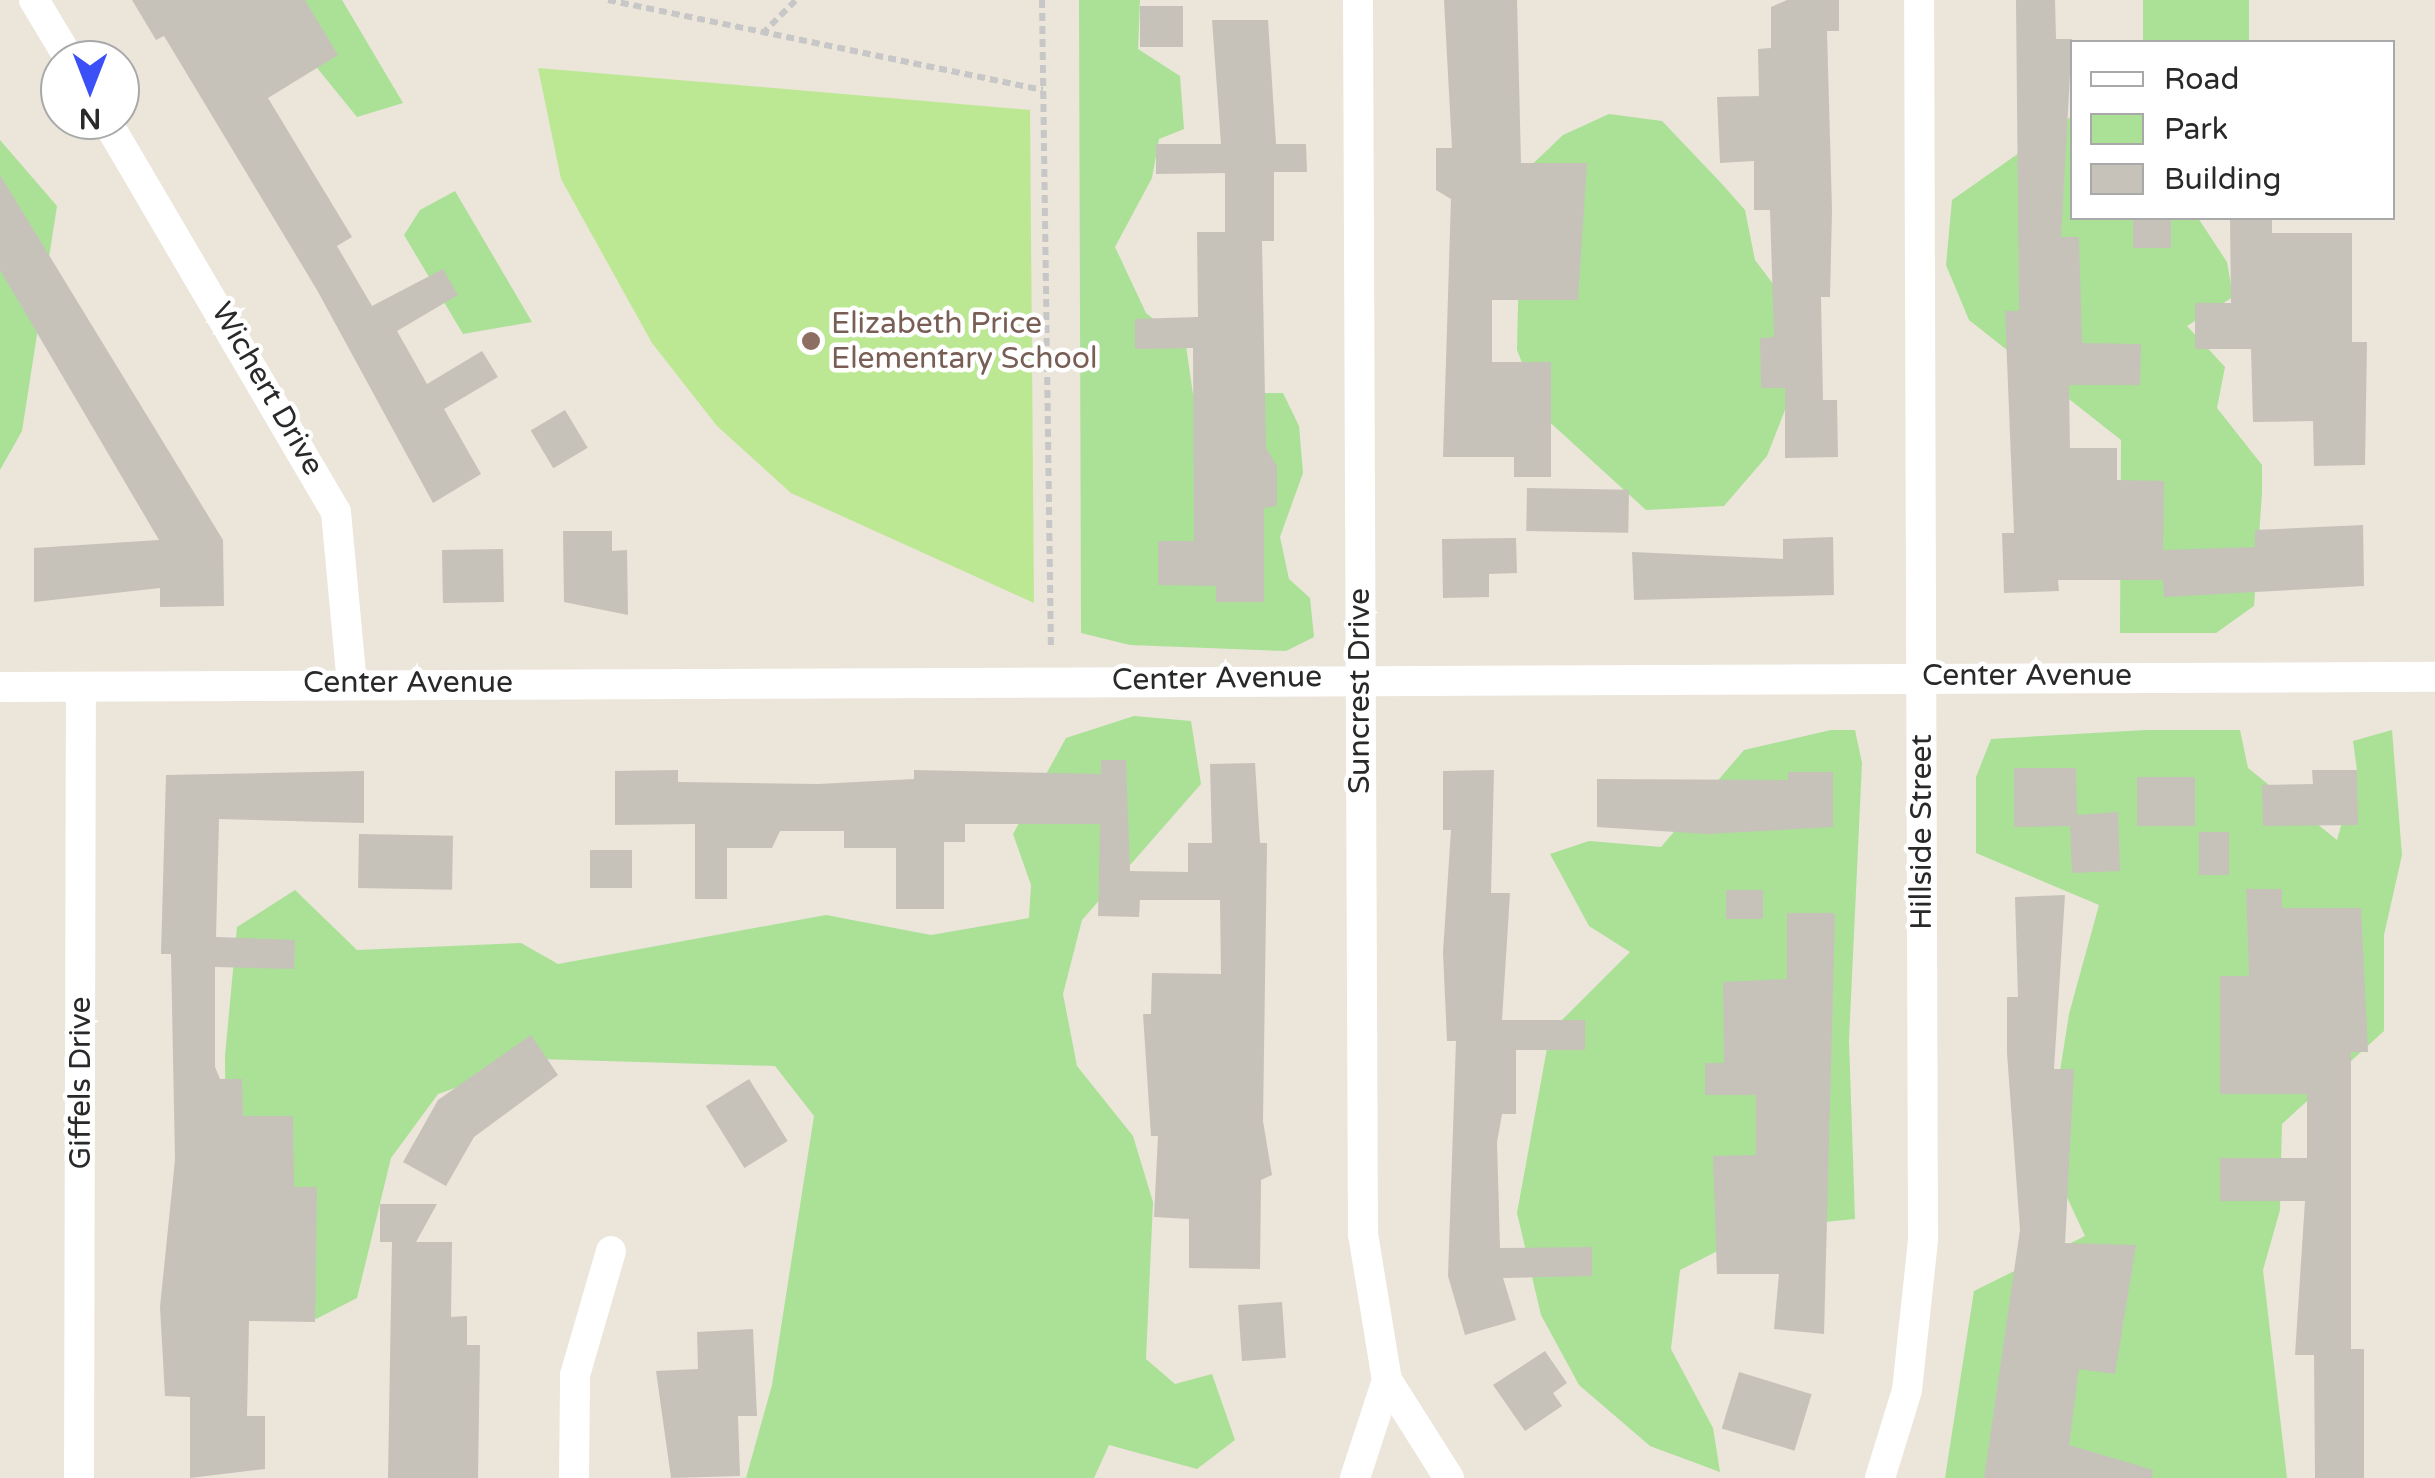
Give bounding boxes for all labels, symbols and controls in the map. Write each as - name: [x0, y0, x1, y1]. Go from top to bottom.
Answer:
- north arrow: [40, 40, 140, 140]
- legend: [2070, 40, 2395, 220]
- text: Road: [2164, 61, 2239, 98]
- text: N: [79, 101, 101, 135]
- text: Park: [2164, 111, 2228, 148]
- text: Building: [2164, 161, 2281, 198]
- street label: Wichert Drive: [203, 296, 331, 482]
- place label: Elizabeth Price Elementary School: [831, 306, 1097, 376]
- marker: Elizabeth Price Elementary School: [800, 330, 822, 352]
- street label: Suncrest Drive: [1342, 588, 1378, 794]
- street label: Center Avenue: [1922, 658, 2132, 694]
- street label: Center Avenue: [1112, 659, 1322, 699]
- street label: Center Avenue: [303, 665, 513, 701]
- street label: Hillside Street: [1904, 734, 1940, 930]
- street label: Giffels Drive: [63, 996, 99, 1170]

